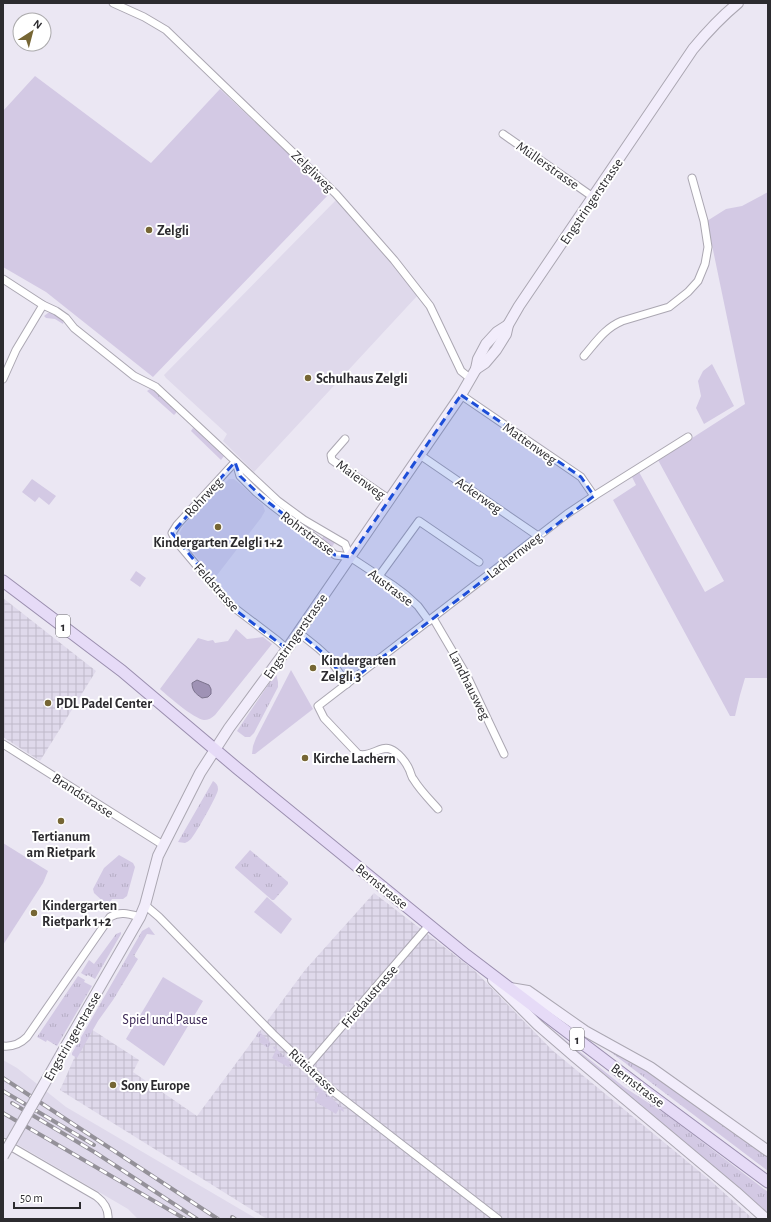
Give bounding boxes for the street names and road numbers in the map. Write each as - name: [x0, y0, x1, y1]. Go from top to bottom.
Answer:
- street label: Müllerstrasse: [513, 139, 581, 193]
- street label: Zelgliweg: [288, 148, 336, 195]
- street label: Engstringerstrasse: [558, 156, 626, 247]
- street label: Mattenweg: [500, 420, 559, 467]
- street label: Maienweg: [333, 458, 388, 502]
- street label: Rohrweg: [182, 475, 225, 520]
- street label: Ackerweg: [453, 475, 504, 517]
- street label: Rohrstrasse: [278, 509, 337, 558]
- street label: Lachernweg: [485, 530, 545, 581]
- street label: Feldstrasse: [191, 561, 242, 615]
- street label: Austrasse: [365, 566, 415, 609]
- street label: Engstringerstrasse: [261, 591, 330, 682]
- road number: 1: [56, 615, 70, 637]
- street label: Landhausweg: [446, 649, 492, 722]
- street label: Brandstrasse: [49, 771, 116, 821]
- street label: Bernstrasse: [353, 862, 410, 912]
- street label: Friedaustrasse: [339, 963, 401, 1031]
- street label: Engstringerstrasse: [42, 989, 104, 1084]
- road number: 1: [570, 1028, 584, 1050]
- street label: Rütistrasse: [286, 1046, 339, 1097]
- street label: Bernstrasse: [608, 1061, 667, 1110]

